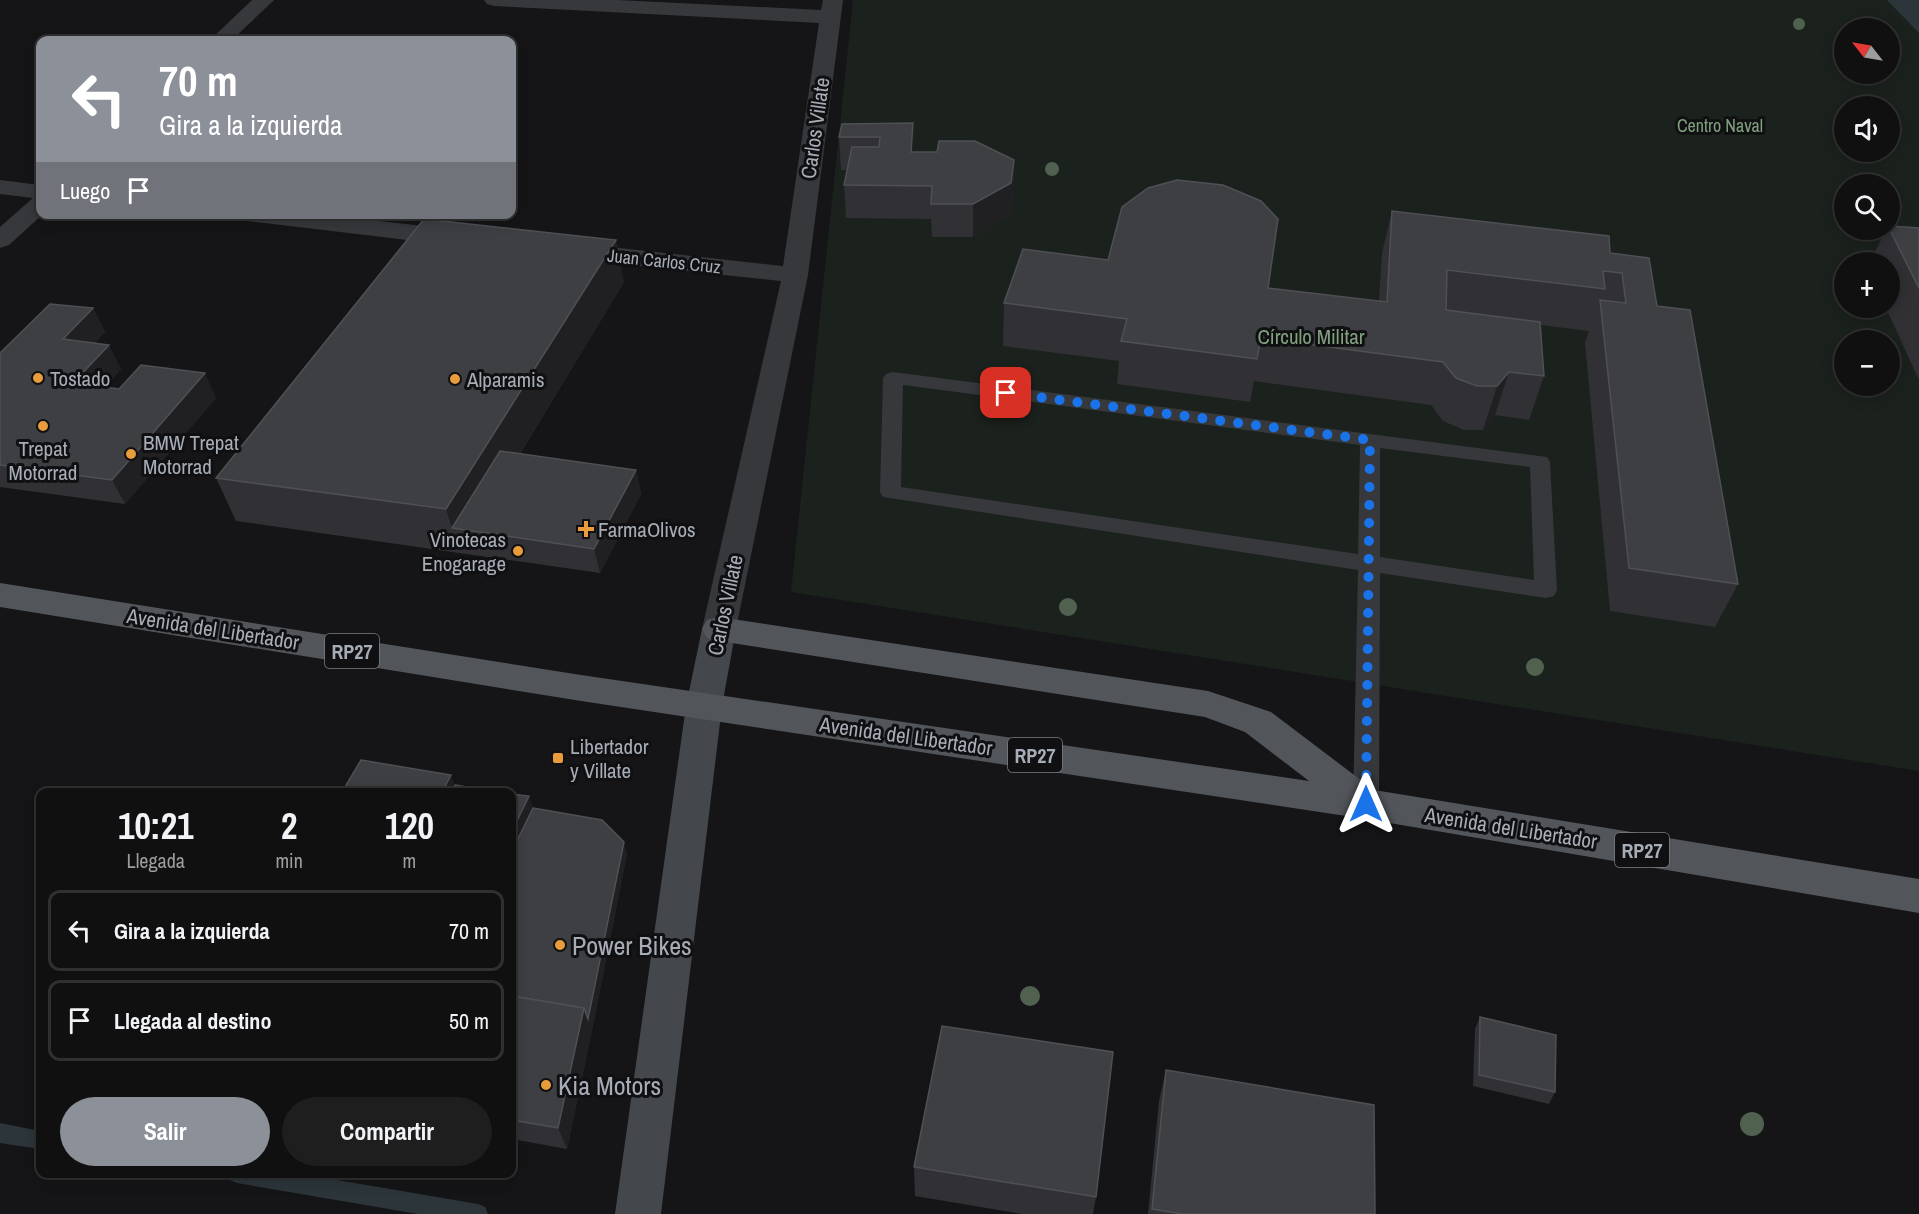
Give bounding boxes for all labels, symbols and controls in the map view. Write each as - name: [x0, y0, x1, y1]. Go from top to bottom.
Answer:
- north arrow: [1834, 18, 1900, 84]
- map controls: [1834, 18, 1900, 396]
- text: 70 m: [159, 53, 238, 109]
- icon: left: [60, 60, 138, 138]
- street label: Carlos Villate: [794, 75, 836, 181]
- button: sound: [1834, 96, 1900, 162]
- text: Gira a la izquierda: [159, 107, 342, 143]
- park label: Centro Naval: [1677, 113, 1763, 138]
- icon: arrive: [122, 174, 155, 207]
- button: search: [1834, 174, 1900, 240]
- text: Luego: [60, 176, 110, 206]
- street label: Juan Carlos Cruz: [606, 243, 722, 279]
- button: +: [1834, 252, 1900, 318]
- park label: Círculo Militar: [1257, 322, 1365, 351]
- button: −: [1834, 330, 1900, 396]
- place label: Tostado: [50, 364, 110, 393]
- place label: Alparamis: [466, 365, 545, 394]
- pin: [980, 367, 1031, 418]
- marker: Tostado: [31, 371, 45, 385]
- marker: Alparamis: [448, 372, 462, 386]
- icon: arrive: [989, 376, 1022, 409]
- marker: Trepat Motorrad: [36, 419, 50, 433]
- place label: BMW Trepat Motorrad: [143, 428, 239, 481]
- place label: Trepat Motorrad: [9, 434, 77, 487]
- marker: BMW Trepat Motorrad: [124, 447, 138, 461]
- place label: FarmaOlivos: [598, 515, 696, 544]
- marker: FarmaOlivos: [579, 522, 593, 536]
- place label: Vinotecas Enogarage: [422, 525, 506, 578]
- marker: Vinotecas Enogarage: [511, 544, 525, 558]
- street label: Carlos Villate: [700, 552, 750, 658]
- street label: Avenida del Libertador: [124, 601, 301, 657]
- road number: RP27: [325, 634, 379, 668]
- street label: Avenida del Libertador: [817, 709, 994, 762]
- place label: Libertador y Villate: [570, 732, 649, 785]
- road number: RP27: [1008, 738, 1062, 772]
- marker: Libertador y Villate: [551, 751, 565, 765]
- position arrow: [1334, 772, 1398, 836]
- street label: Avenida del Libertador: [1422, 800, 1599, 856]
- text: 10:21: [118, 802, 193, 850]
- text: 2: [281, 802, 297, 850]
- text: 120: [385, 802, 434, 850]
- road number: RP27: [1615, 833, 1669, 867]
- text: Llegada: [127, 847, 185, 874]
- text: min: [275, 847, 303, 874]
- text: m: [403, 847, 416, 874]
- icon: left: [63, 914, 96, 947]
- text: Gira a la izquierda: [114, 916, 269, 946]
- text: 70 m: [449, 916, 489, 946]
- place label: Power Bikes: [572, 928, 692, 963]
- marker: Power Bikes: [553, 938, 567, 952]
- icon: arrive: [63, 1004, 96, 1037]
- text: Llegada al destino: [114, 1006, 271, 1036]
- text: 50 m: [449, 1006, 489, 1036]
- place label: Kia Motors: [558, 1068, 661, 1103]
- marker: Kia Motors: [539, 1078, 553, 1092]
- button: Salir: [60, 1097, 270, 1166]
- button: Compartir: [282, 1097, 492, 1166]

